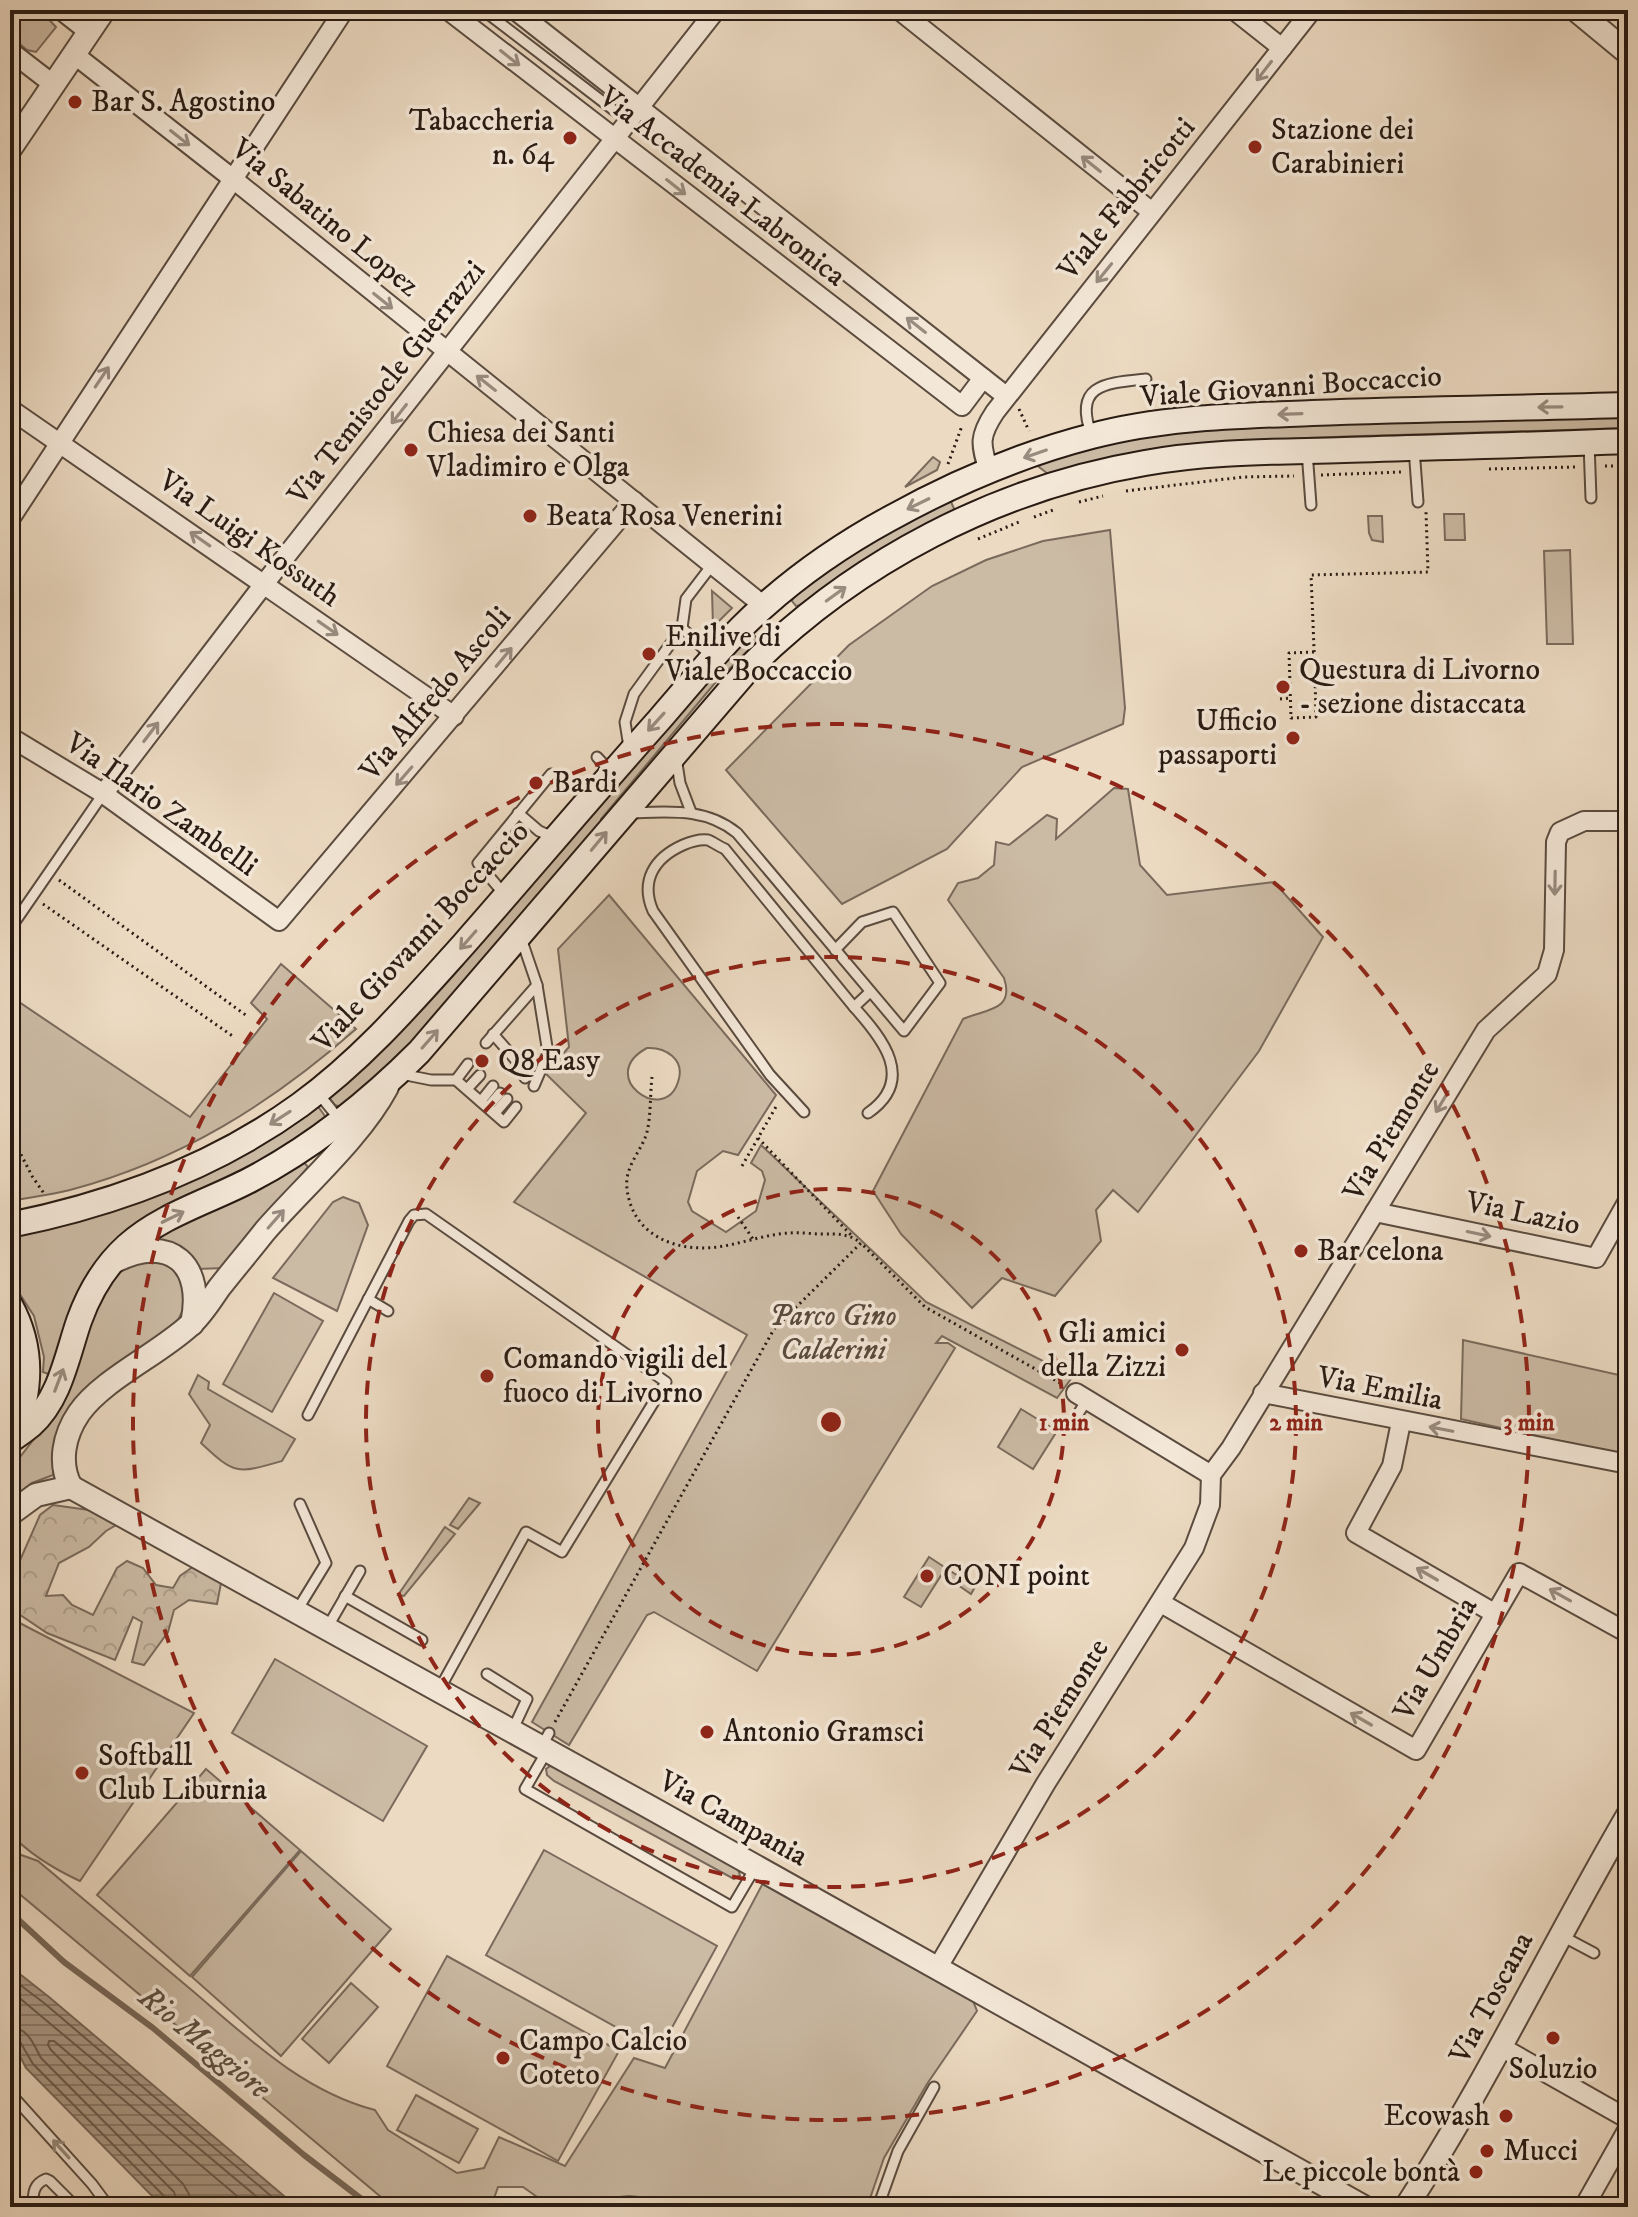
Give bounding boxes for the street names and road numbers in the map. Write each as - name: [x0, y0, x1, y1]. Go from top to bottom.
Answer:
- street label: Via Accademia Labronica: [590, 78, 853, 295]
- street label: Viale Fabbricotti: [1050, 110, 1204, 289]
- street label: Via Sabatino Lopez: [223, 130, 427, 305]
- street label: Via Temistocle Guerrazzi: [280, 254, 494, 513]
- street label: Viale Giovanni Boccaccio: [1138, 358, 1443, 416]
- street label: Via Luigi Kossuth: [150, 462, 347, 616]
- street label: Via Alfredo Ascoli: [352, 599, 520, 789]
- street label: Via Ilario Zambelli: [57, 724, 264, 885]
- street label: Viale Giovanni Boccaccio: [304, 814, 538, 1061]
- street label: Via Piemonte: [1335, 1054, 1449, 1209]
- street label: Via Lazio: [1462, 1184, 1583, 1244]
- street label: Via Emilia: [1313, 1359, 1446, 1419]
- street label: Via Umbria: [1385, 1591, 1486, 1728]
- street label: Via Piemonte: [1002, 1632, 1118, 1787]
- street label: Via Campania: [651, 1762, 814, 1875]
- street label: Via Toscana: [1441, 1926, 1542, 2071]

